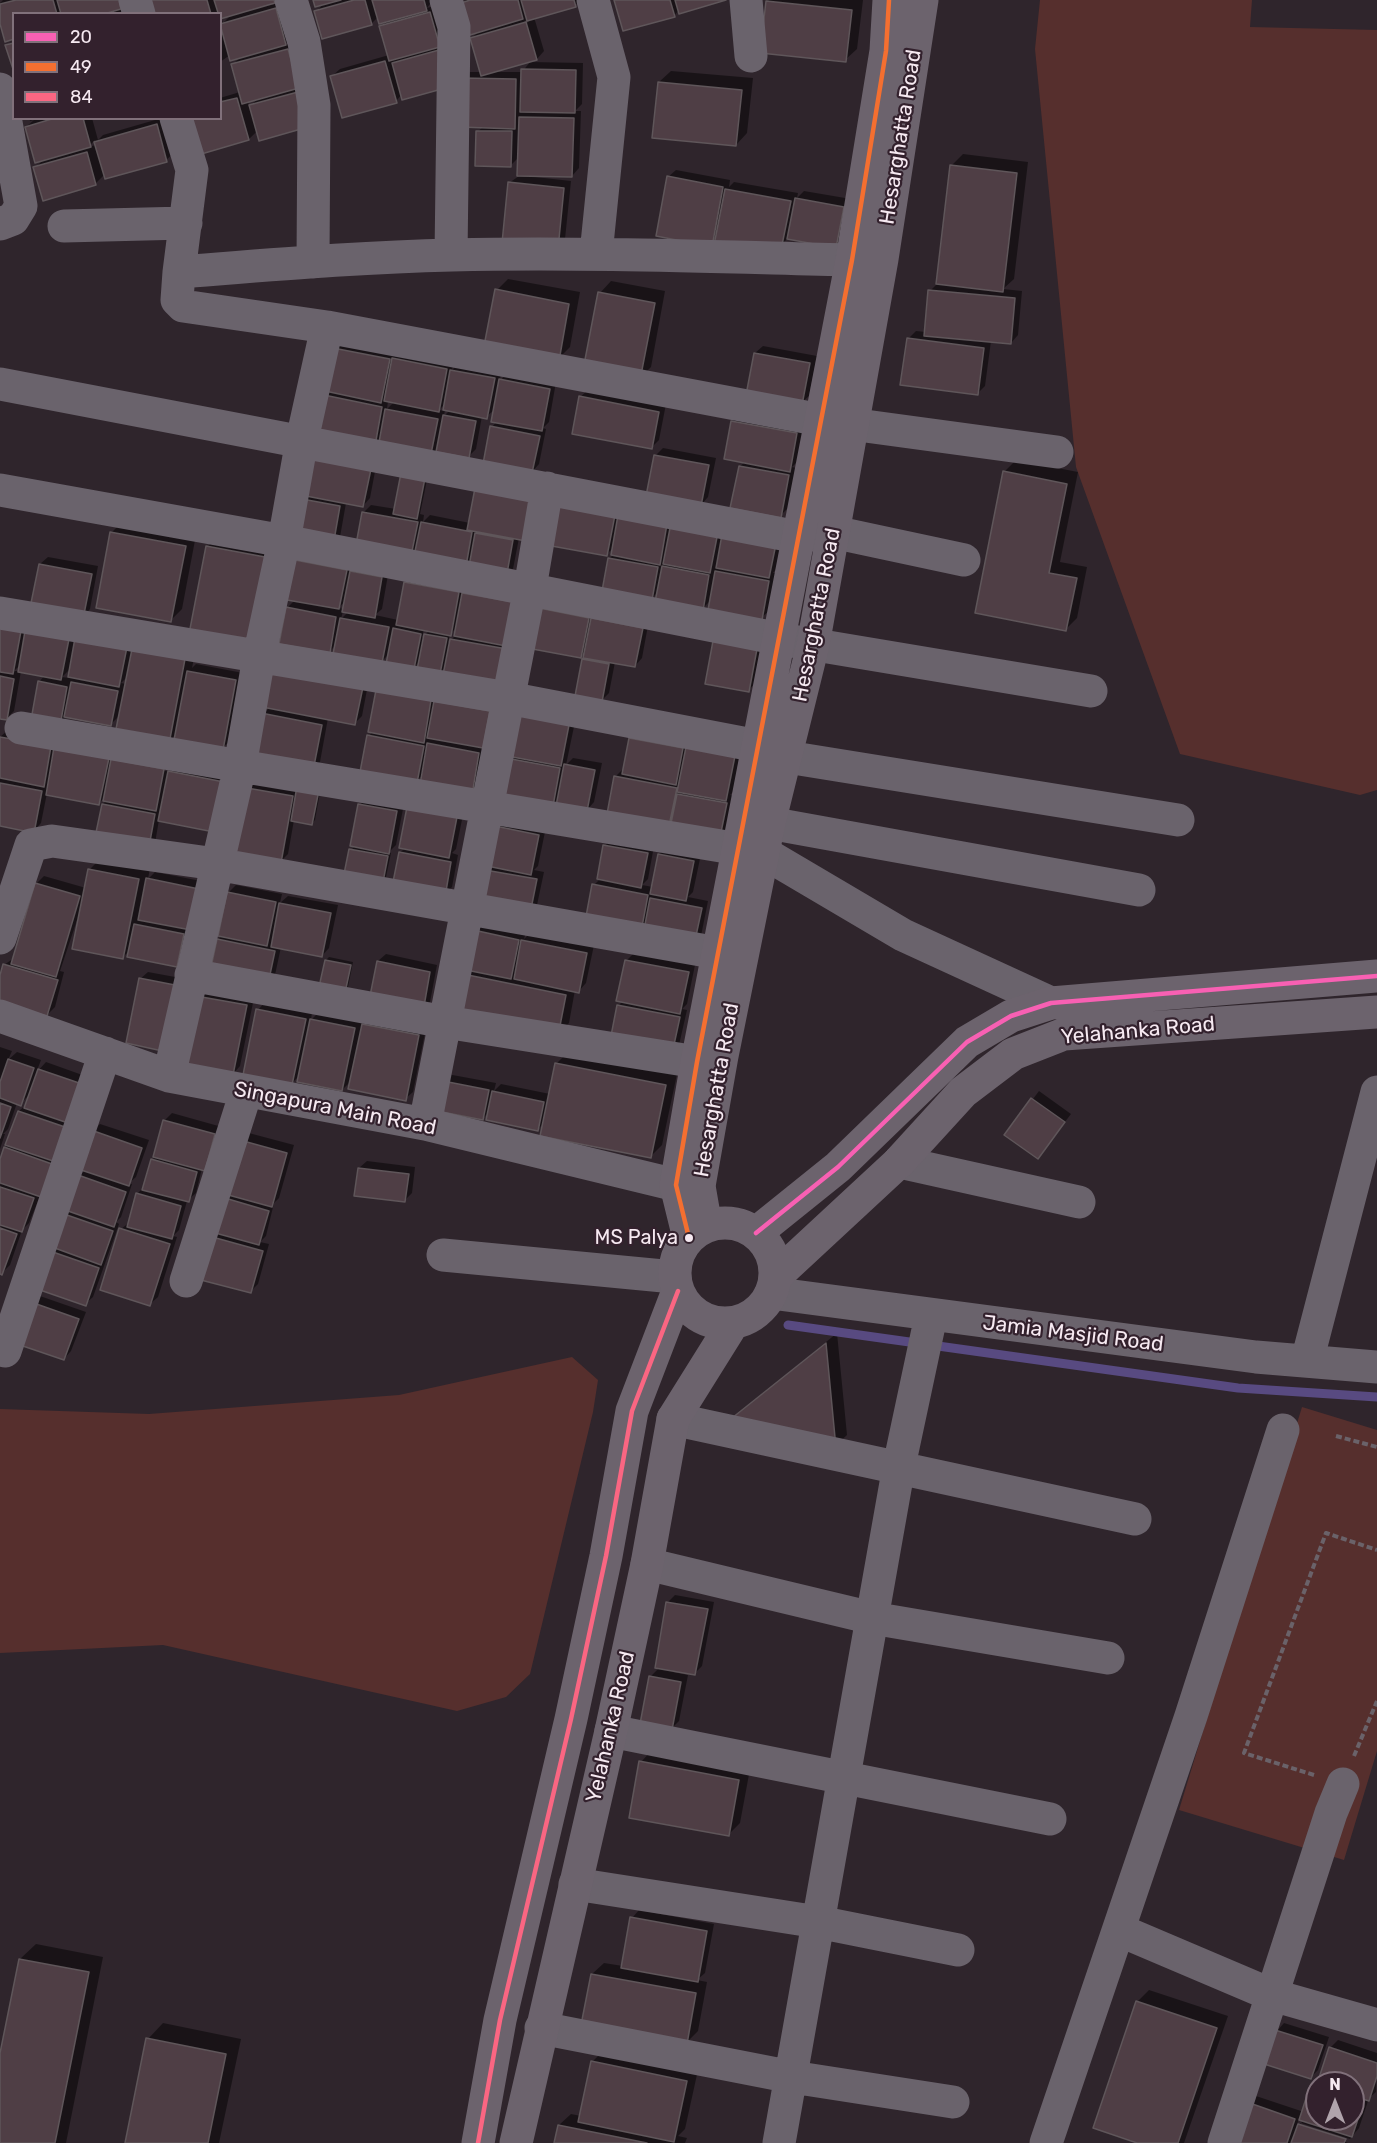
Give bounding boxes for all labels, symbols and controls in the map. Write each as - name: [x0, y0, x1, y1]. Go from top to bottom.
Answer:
- legend: [12, 12, 222, 120]
- text: 20: [70, 26, 92, 48]
- street label: Hesarghatta Road: [875, 48, 927, 226]
- text: 49: [70, 56, 92, 78]
- text: 84: [70, 86, 93, 108]
- street label: Hesarghatta Road: [788, 526, 846, 704]
- street label: Hesarghatta Road: [689, 1001, 745, 1179]
- street label: Yelahanka Road: [1060, 1012, 1216, 1050]
- street label: Singapura Main Road: [232, 1077, 438, 1141]
- place label: MS Palya: [595, 1226, 678, 1250]
- marker: MS Palya: [683, 1232, 695, 1244]
- street label: Jamia Masjid Road: [981, 1310, 1165, 1358]
- street label: Yelahanka Road: [581, 1649, 641, 1805]
- north arrow: [1305, 2071, 1365, 2131]
- text: N: [1329, 2075, 1341, 2094]

